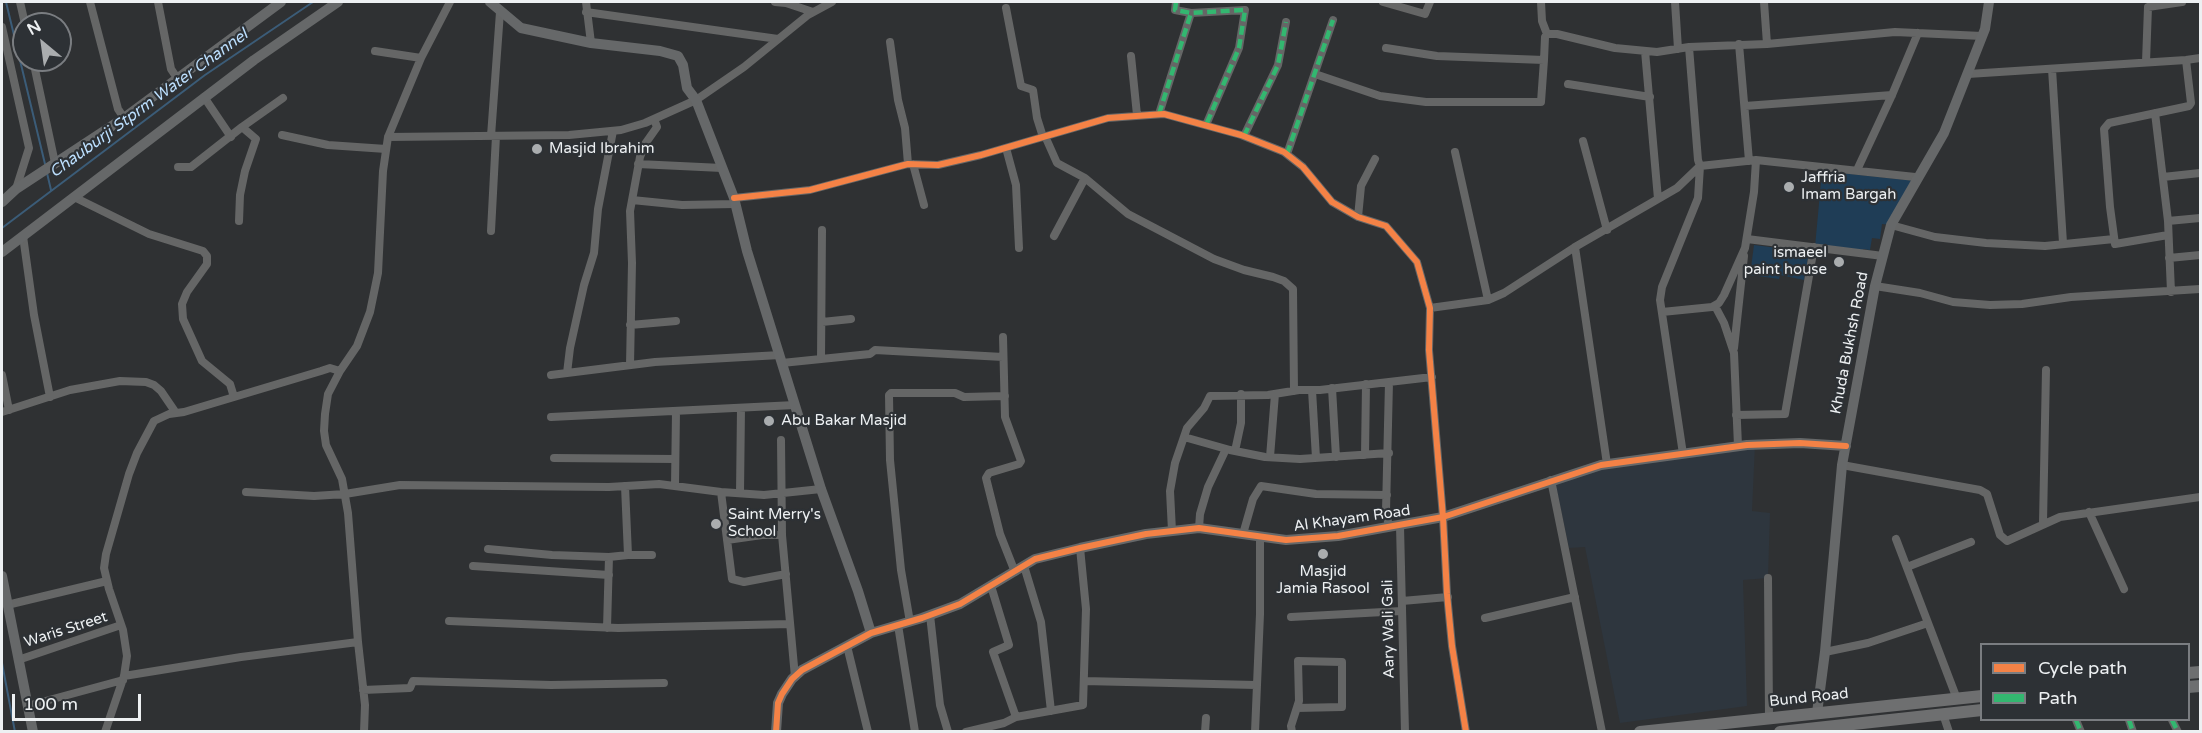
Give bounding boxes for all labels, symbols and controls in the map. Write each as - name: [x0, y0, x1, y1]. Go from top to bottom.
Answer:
- north arrow: [12, 12, 72, 72]
- text: N: [24, 16, 45, 40]
- water label: Chauburji Stprm Water Channel: [46, 26, 252, 182]
- place label: Masjid Ibrahim: [549, 140, 654, 158]
- marker: Masjid Ibrahim: [530, 142, 544, 156]
- place label: Jaffria Imam Bargah: [1801, 169, 1896, 204]
- marker: Jaffria Imam Bargah: [1782, 180, 1796, 194]
- place label: ismaeel paint house: [1744, 244, 1827, 279]
- marker: ismaeel paint house: [1832, 255, 1846, 269]
- street label: Khuda Bukhsh Road: [1827, 270, 1873, 416]
- place label: Abu Bakar Masjid: [781, 412, 907, 430]
- marker: Abu Bakar Masjid: [762, 414, 776, 428]
- street label: Al Khayam Road: [1292, 502, 1412, 536]
- place label: Saint Merry's School: [728, 506, 821, 541]
- marker: Saint Merry's School: [709, 517, 723, 531]
- marker: Masjid Jamia Rasool: [1316, 547, 1330, 561]
- place label: Masjid Jamia Rasool: [1276, 563, 1370, 598]
- street label: Aary Wali Gali: [1379, 579, 1399, 679]
- street label: Waris Street: [22, 608, 110, 652]
- legend: [1980, 643, 2190, 721]
- text: Cycle path: [2038, 657, 2127, 679]
- scale bar: [15, 682, 144, 720]
- street label: Bund Road: [1768, 685, 1850, 711]
- text: Path: [2038, 687, 2077, 709]
- text: 100 m: [23, 693, 78, 715]

